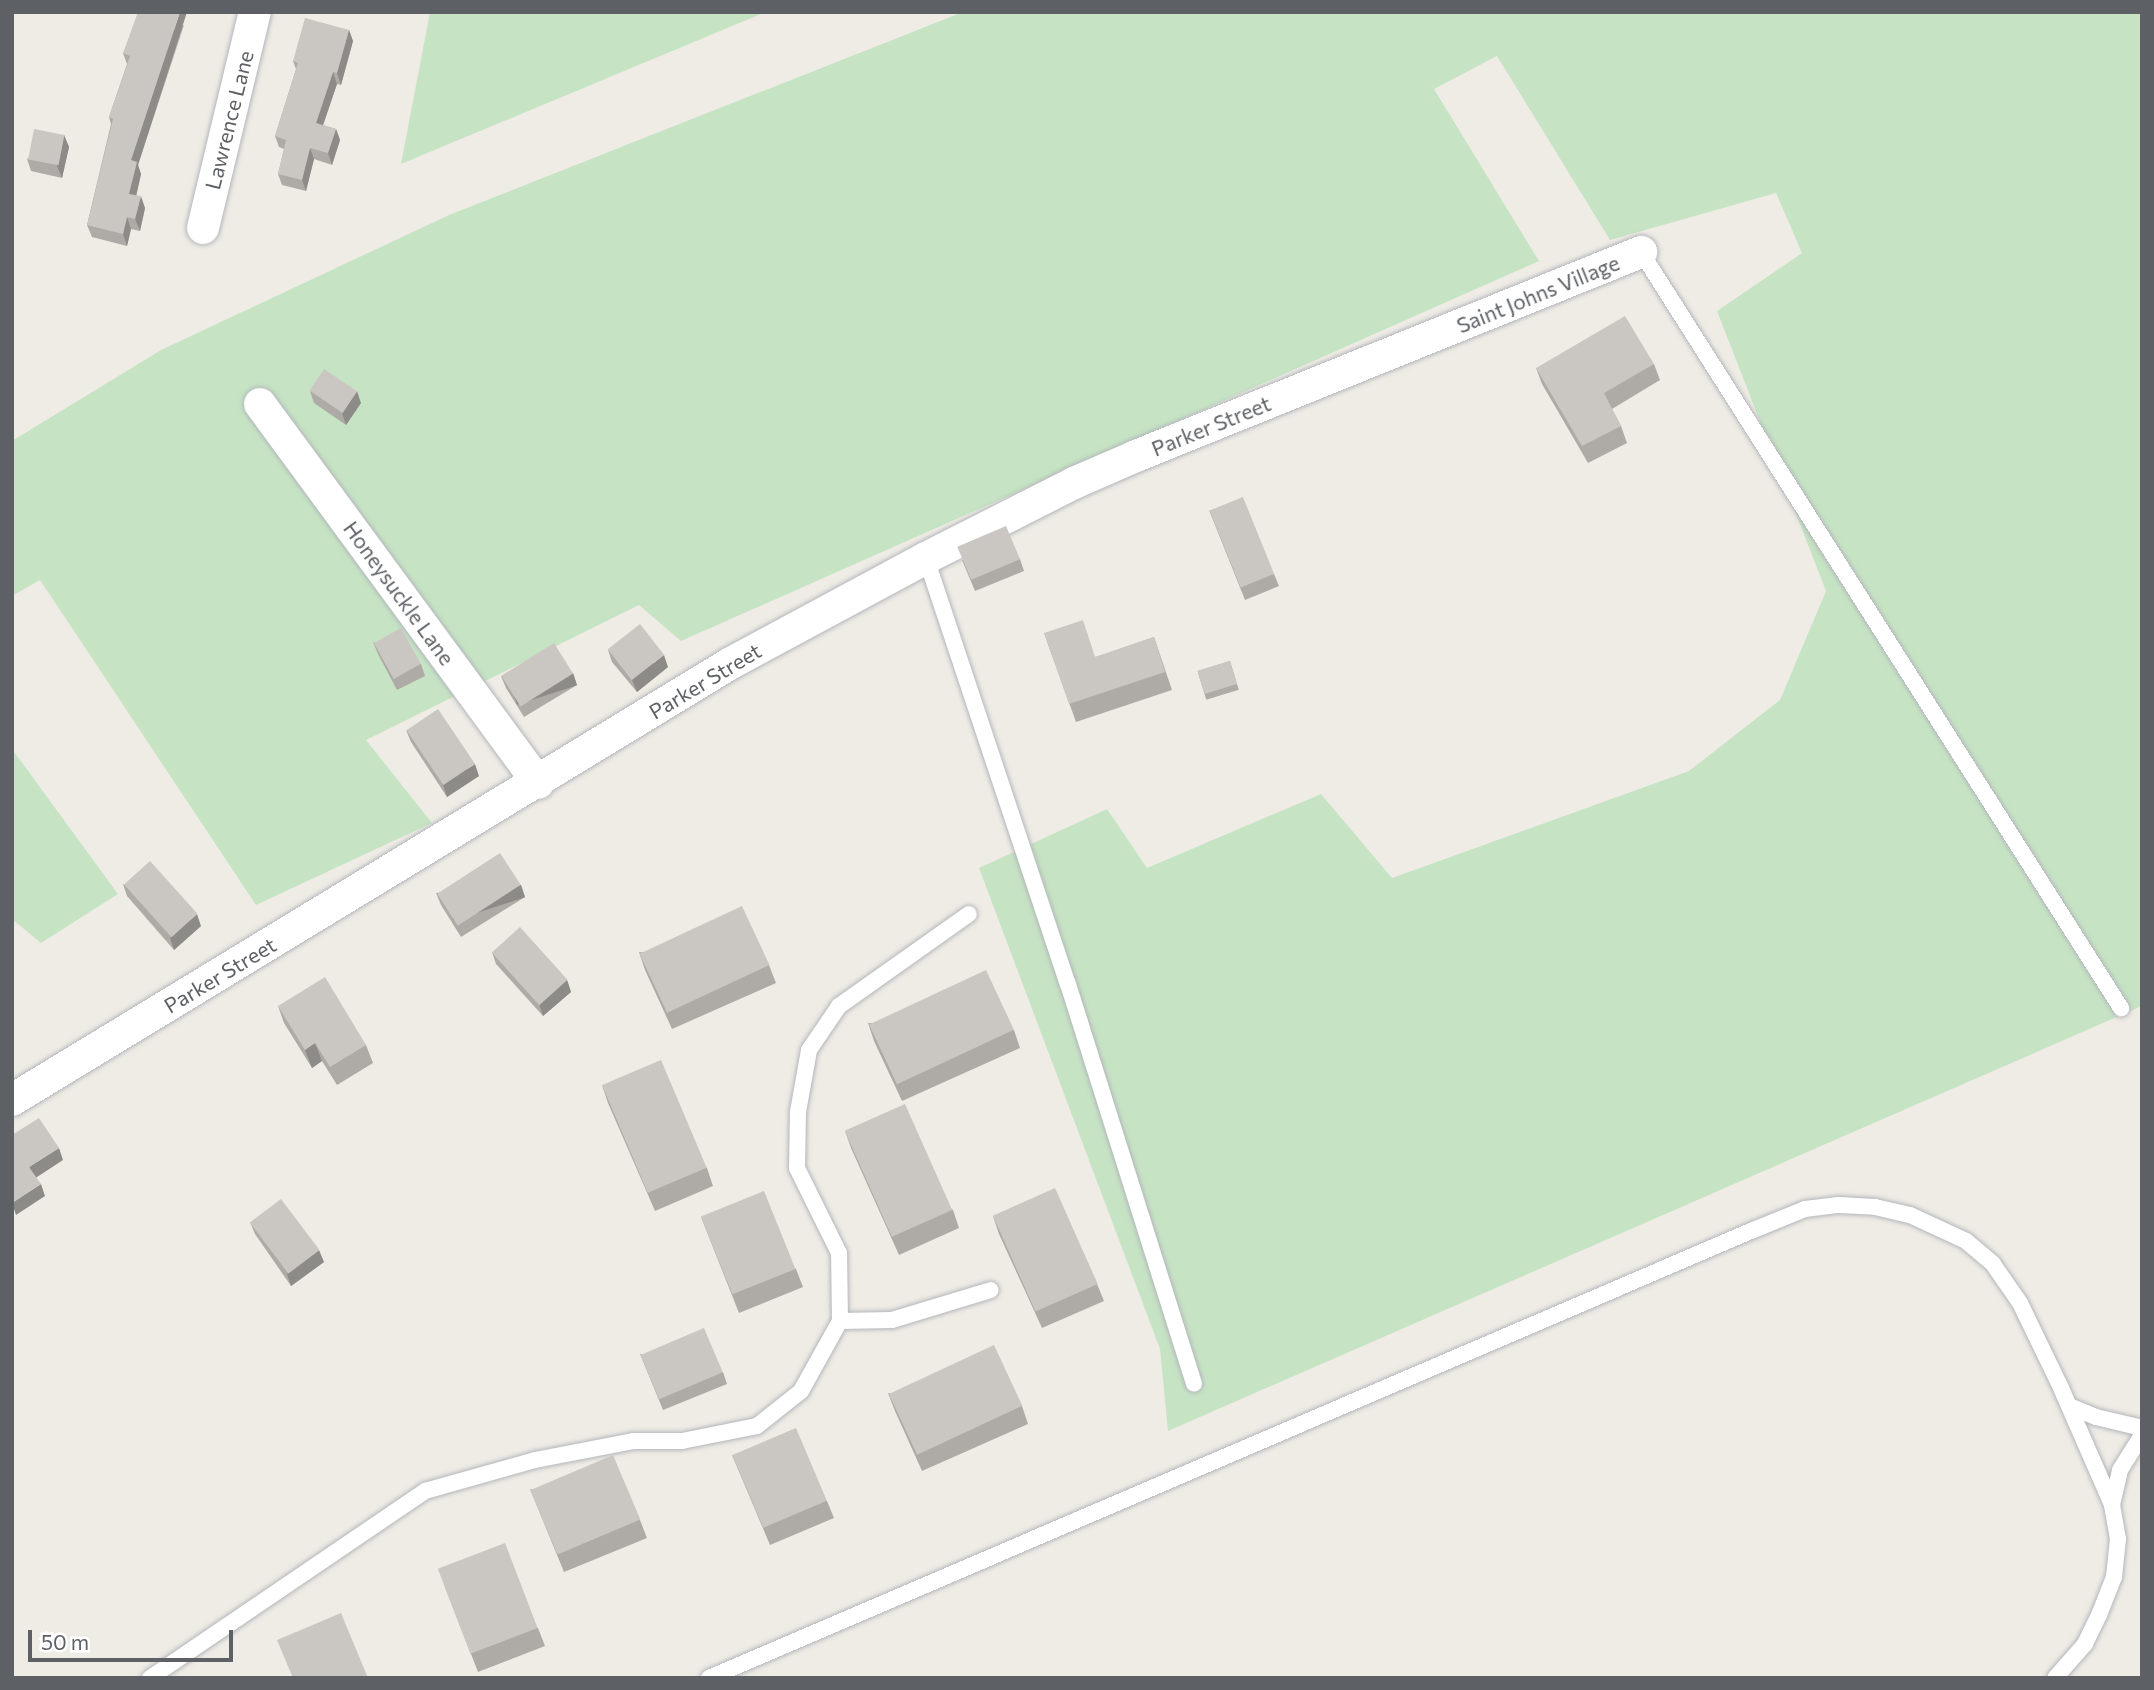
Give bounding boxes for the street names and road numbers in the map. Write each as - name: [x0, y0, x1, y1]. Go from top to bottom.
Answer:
- street label: Lawrence Lane: [200, 48, 258, 192]
- street label: Saint Johns Village: [1453, 250, 1623, 338]
- street label: Parker Street: [1148, 391, 1274, 461]
- street label: Honeysuckle Lane: [338, 516, 460, 670]
- street label: Parker Street: [644, 638, 766, 724]
- street label: Parker Street: [159, 932, 281, 1018]

